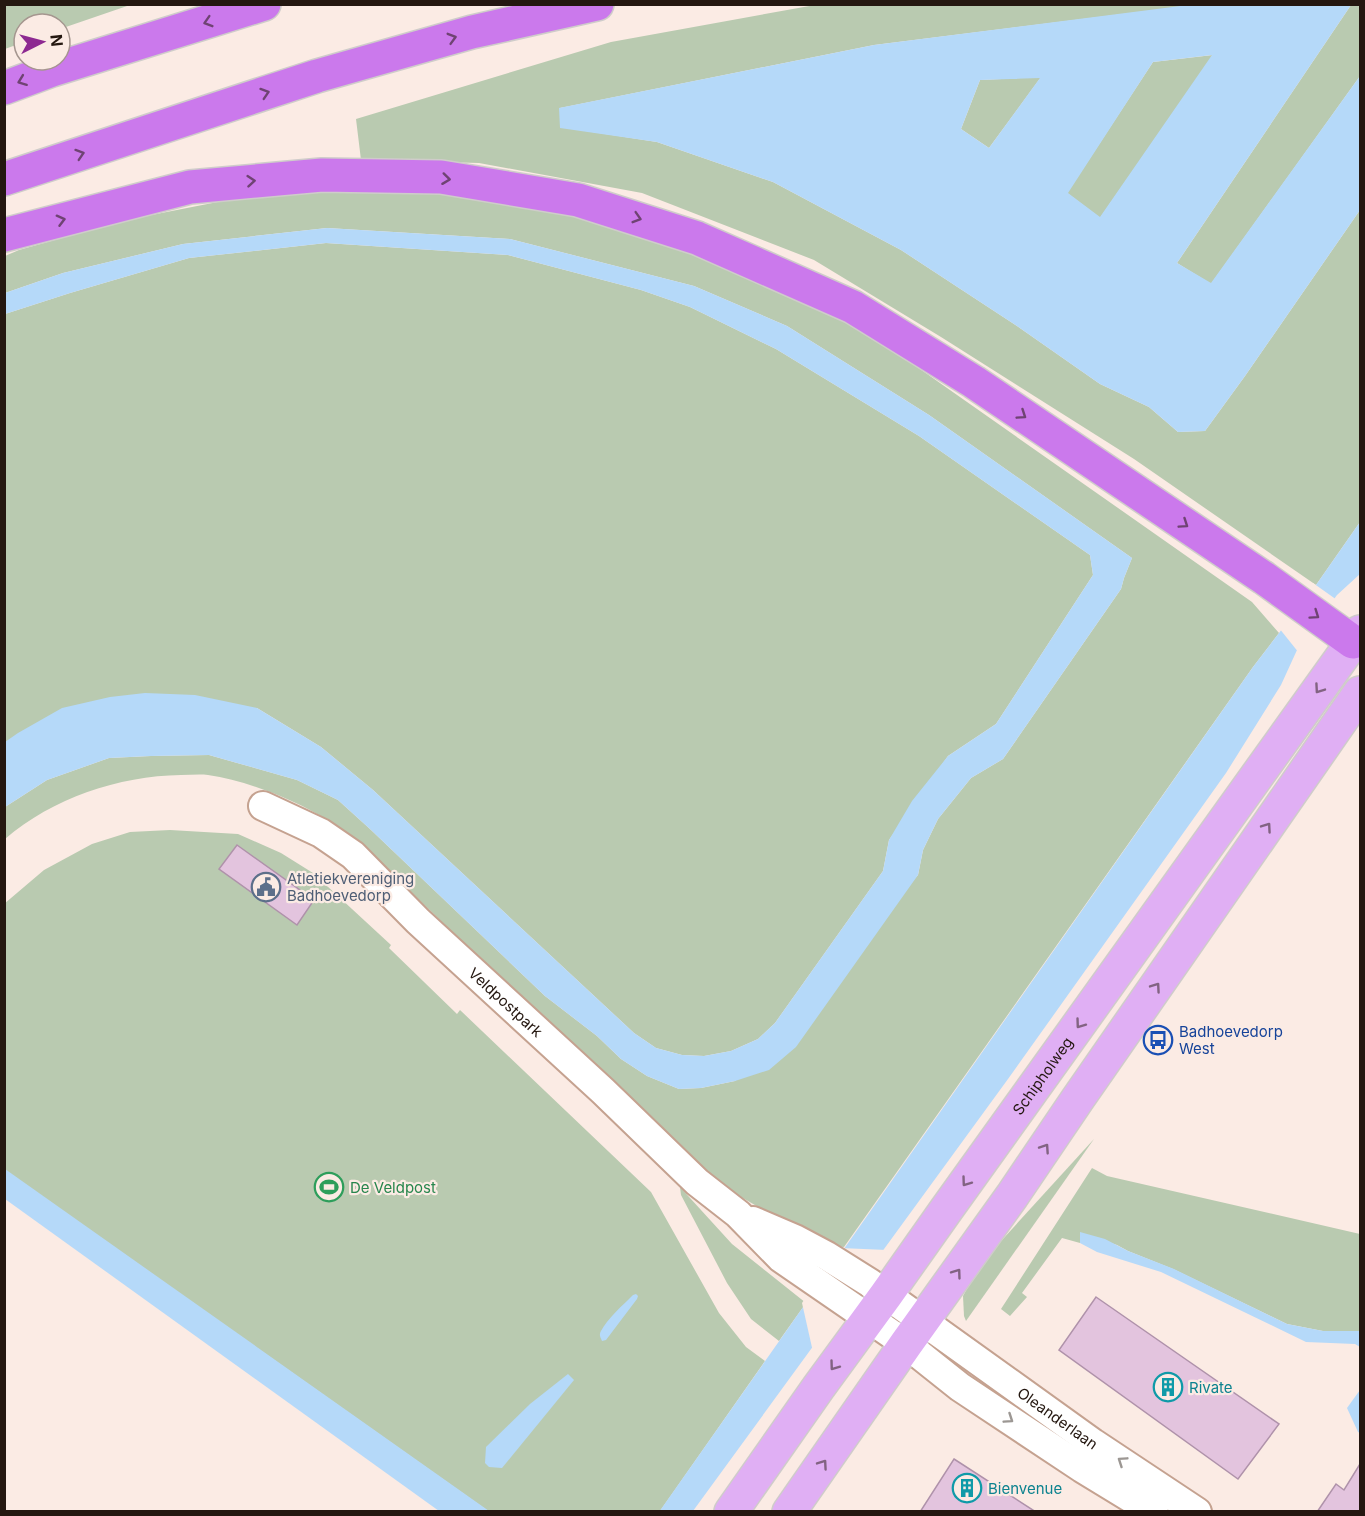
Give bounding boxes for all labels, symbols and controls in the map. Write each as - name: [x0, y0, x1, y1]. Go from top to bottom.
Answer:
- north arrow: [12, 12, 72, 72]
- one-way arrow: [203, 15, 214, 27]
- text: N: [46, 33, 68, 48]
- one-way arrow: [446, 33, 457, 45]
- one-way arrow: [17, 74, 28, 87]
- one-way arrow: [259, 88, 270, 100]
- one-way arrow: [74, 149, 85, 161]
- one-way arrow: [442, 172, 451, 184]
- one-way arrow: [247, 175, 256, 188]
- one-way arrow: [631, 211, 642, 224]
- one-way arrow: [56, 215, 66, 228]
- one-way arrow: [1016, 408, 1027, 419]
- one-way arrow: [1177, 517, 1188, 528]
- one-way arrow: [1309, 608, 1320, 619]
- one-way arrow: [1315, 683, 1326, 694]
- one-way arrow: [1260, 823, 1271, 834]
- place label: Atletiekvereniging Badhoevedorp: [287, 869, 414, 905]
- public building icon: Atletiekvereniging Badhoevedorp: [250, 871, 282, 903]
- street label: Veldpostpark: [465, 963, 548, 1041]
- one-way arrow: [1149, 983, 1160, 994]
- one-way arrow: [1076, 1017, 1087, 1028]
- place label: Badhoevedorp West: [1179, 1022, 1283, 1058]
- bus stop icon: Badhoevedorp West: [1142, 1024, 1174, 1056]
- street label: Schipholweg: [1008, 1033, 1077, 1118]
- one-way arrow: [1038, 1144, 1049, 1155]
- sports icon: De Veldpost: [313, 1171, 345, 1203]
- one-way arrow: [962, 1175, 973, 1186]
- place label: De Veldpost: [350, 1178, 436, 1197]
- one-way arrow: [950, 1269, 961, 1280]
- one-way arrow: [830, 1359, 841, 1370]
- building icon: Rivate: [1152, 1371, 1184, 1403]
- place label: Rivate: [1189, 1378, 1233, 1397]
- street label: Oleanderlaan: [1014, 1383, 1102, 1453]
- one-way arrow: [1002, 1412, 1013, 1423]
- one-way arrow: [1117, 1458, 1128, 1469]
- one-way arrow: [816, 1459, 827, 1470]
- building icon: Bienvenue: [951, 1472, 983, 1504]
- place label: Bienvenue: [988, 1479, 1062, 1498]

